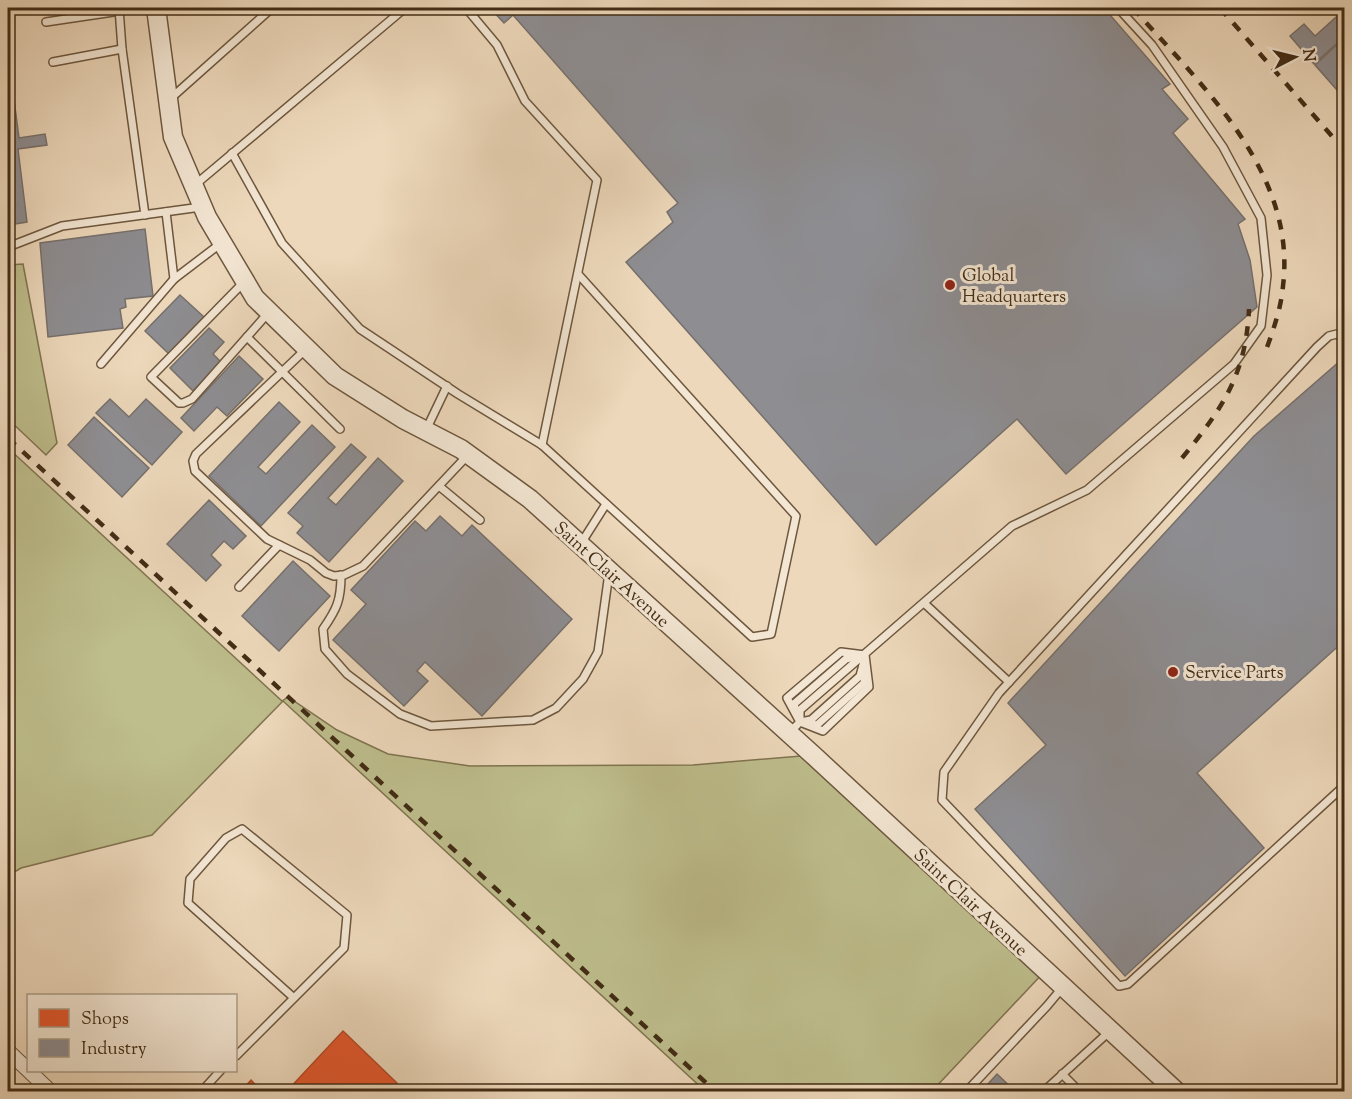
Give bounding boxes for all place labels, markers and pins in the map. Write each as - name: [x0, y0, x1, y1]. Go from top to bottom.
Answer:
- place label: Global Headquarters: [962, 264, 1066, 311]
- marker: Global Headquarters: [943, 278, 957, 292]
- place label: Service Parts: [1185, 661, 1284, 687]
- marker: Service Parts: [1166, 665, 1180, 679]

